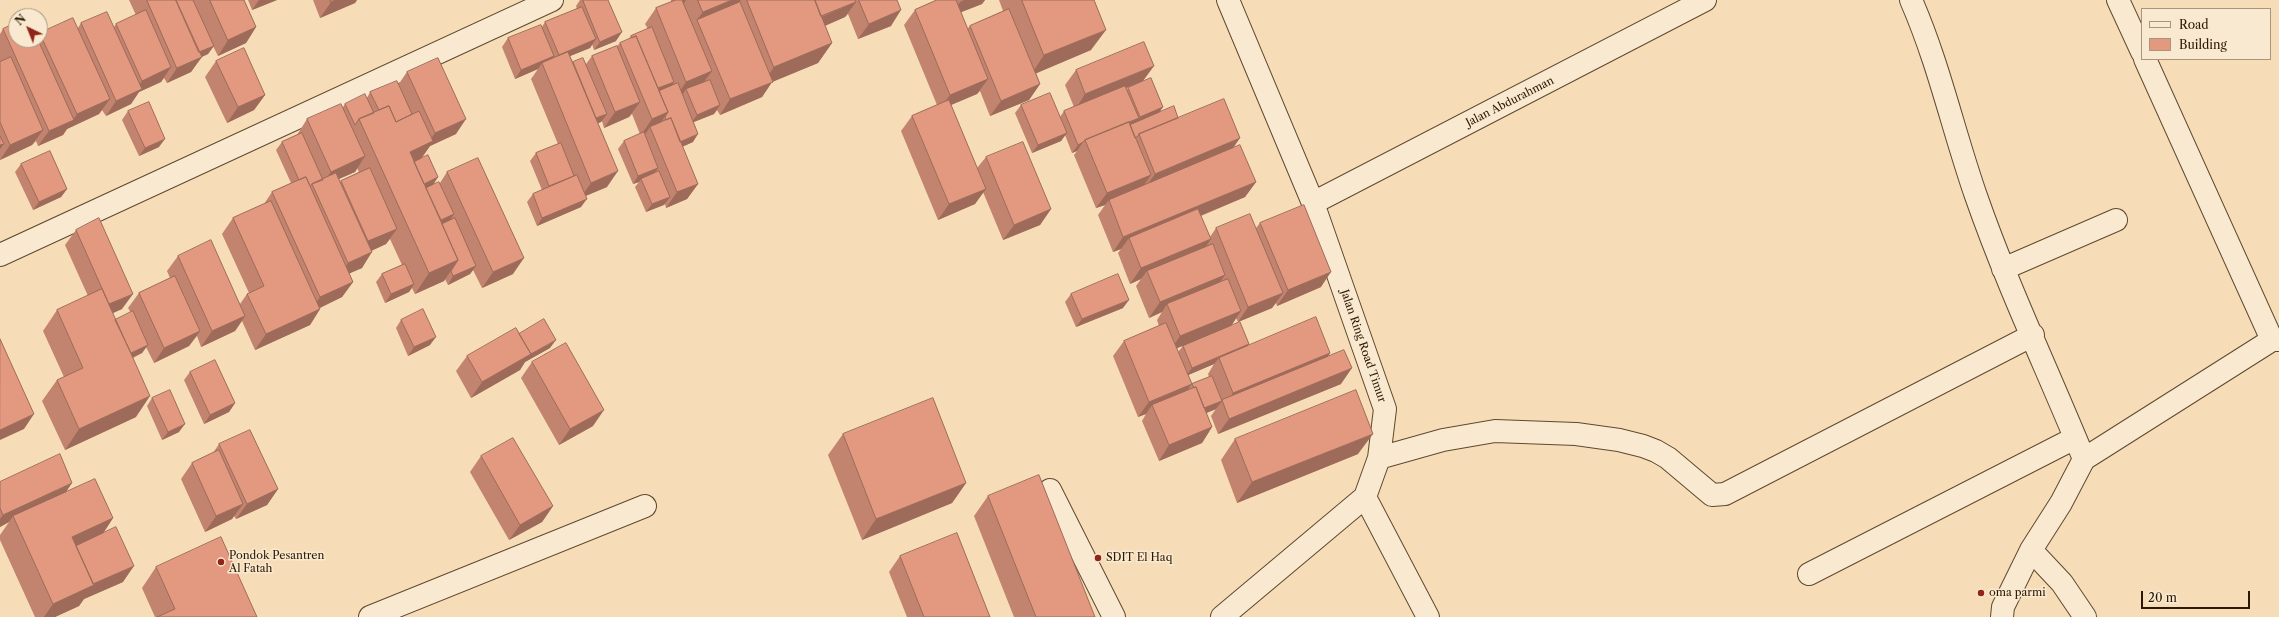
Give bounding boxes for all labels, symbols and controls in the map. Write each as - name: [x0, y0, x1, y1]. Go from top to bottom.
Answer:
- north arrow: [8, 8, 48, 48]
- legend: [2141, 8, 2271, 60]
- text: N: [12, 12, 29, 28]
- text: Road: [2179, 17, 2209, 32]
- text: Building: [2179, 37, 2227, 52]
- street label: Jalan Abdurahman: [1464, 74, 1556, 130]
- street label: Jalan Ring Road Timur: [1337, 288, 1389, 404]
- place label: Pondok Pesantren Al Fatah: [229, 549, 324, 575]
- place label: SDIT El Haq: [1106, 551, 1172, 565]
- marker: SDIT El Haq: [1093, 553, 1103, 563]
- marker: Pondok Pesantren Al Fatah: [216, 557, 226, 567]
- scale bar: [2143, 583, 2252, 609]
- place label: oma parmi: [1989, 586, 2046, 600]
- marker: oma parmi: [1976, 588, 1986, 598]
- text: 20 m: [2148, 590, 2177, 605]

